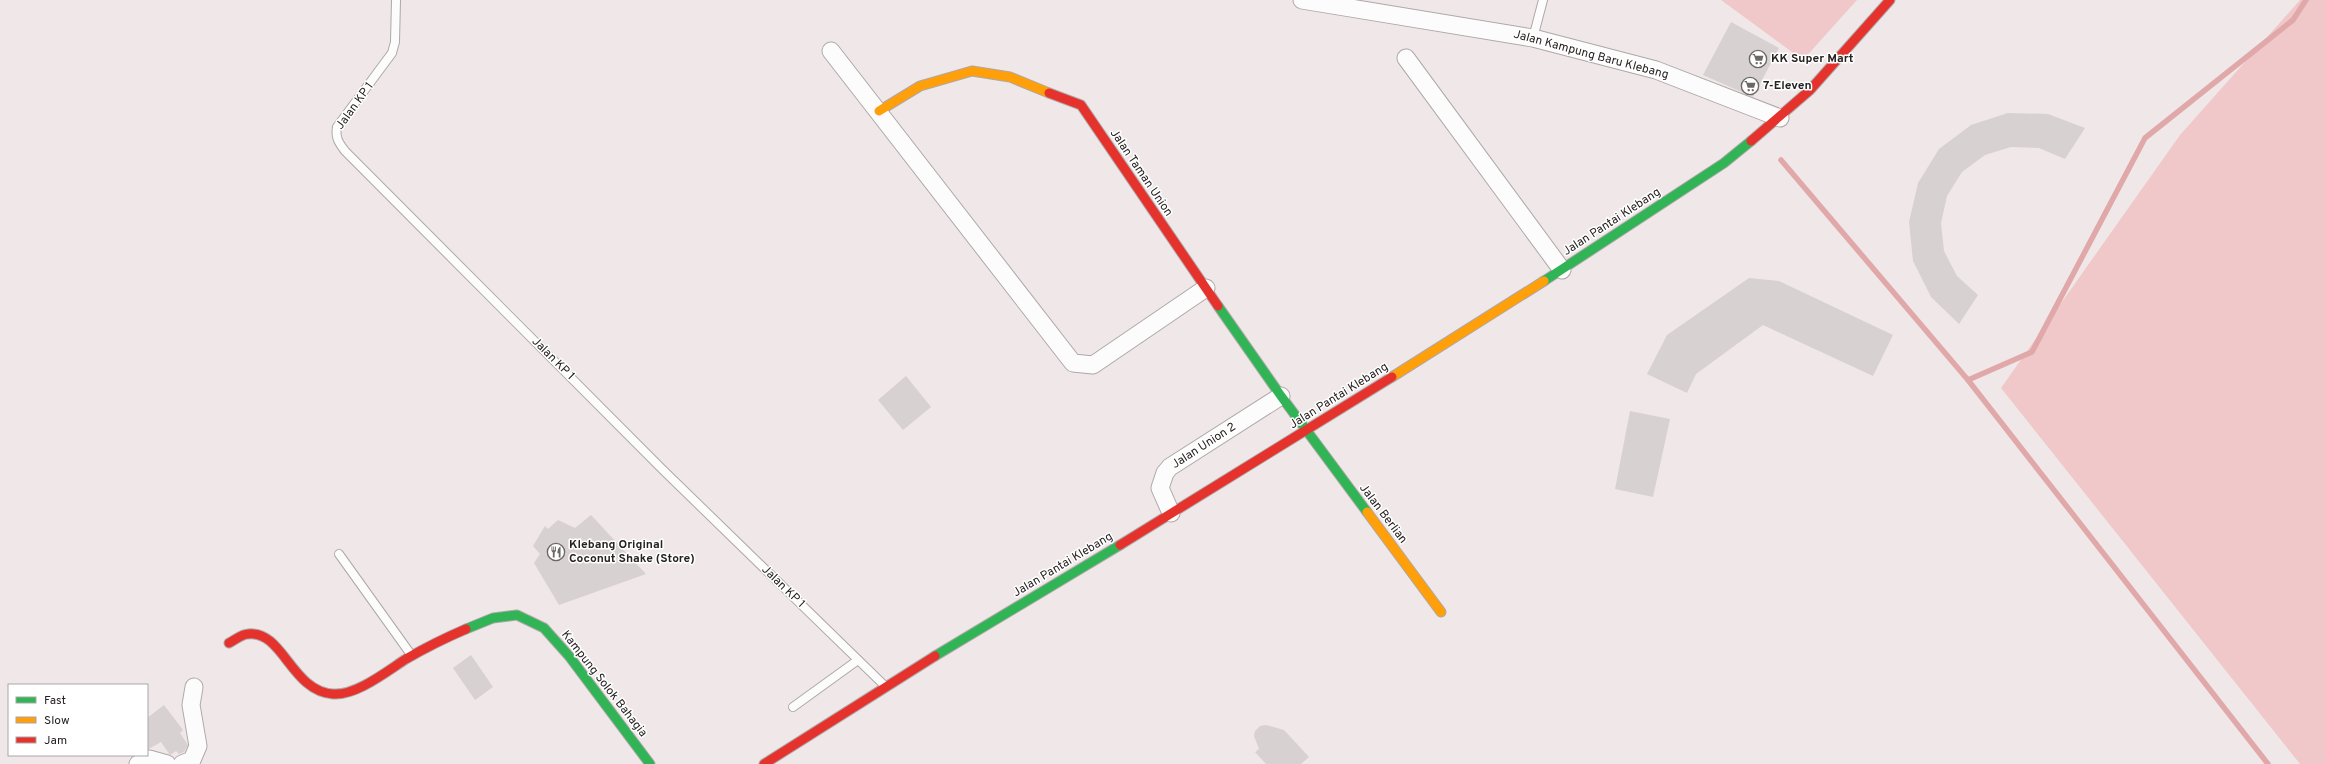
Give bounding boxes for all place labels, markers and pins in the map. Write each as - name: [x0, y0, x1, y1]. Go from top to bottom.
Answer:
- supermarket icon: KK Super Mart: [1748, 49, 1768, 69]
- place label: KK Super Mart: [1771, 51, 1854, 67]
- supermarket icon: 7-Eleven: [1740, 76, 1760, 96]
- place label: 7-Eleven: [1763, 78, 1812, 94]
- place label: Klebang Original Coconut Shake (Store): [569, 537, 695, 567]
- restaurant icon: Klebang Original Coconut Shake (Store): [546, 542, 566, 562]

